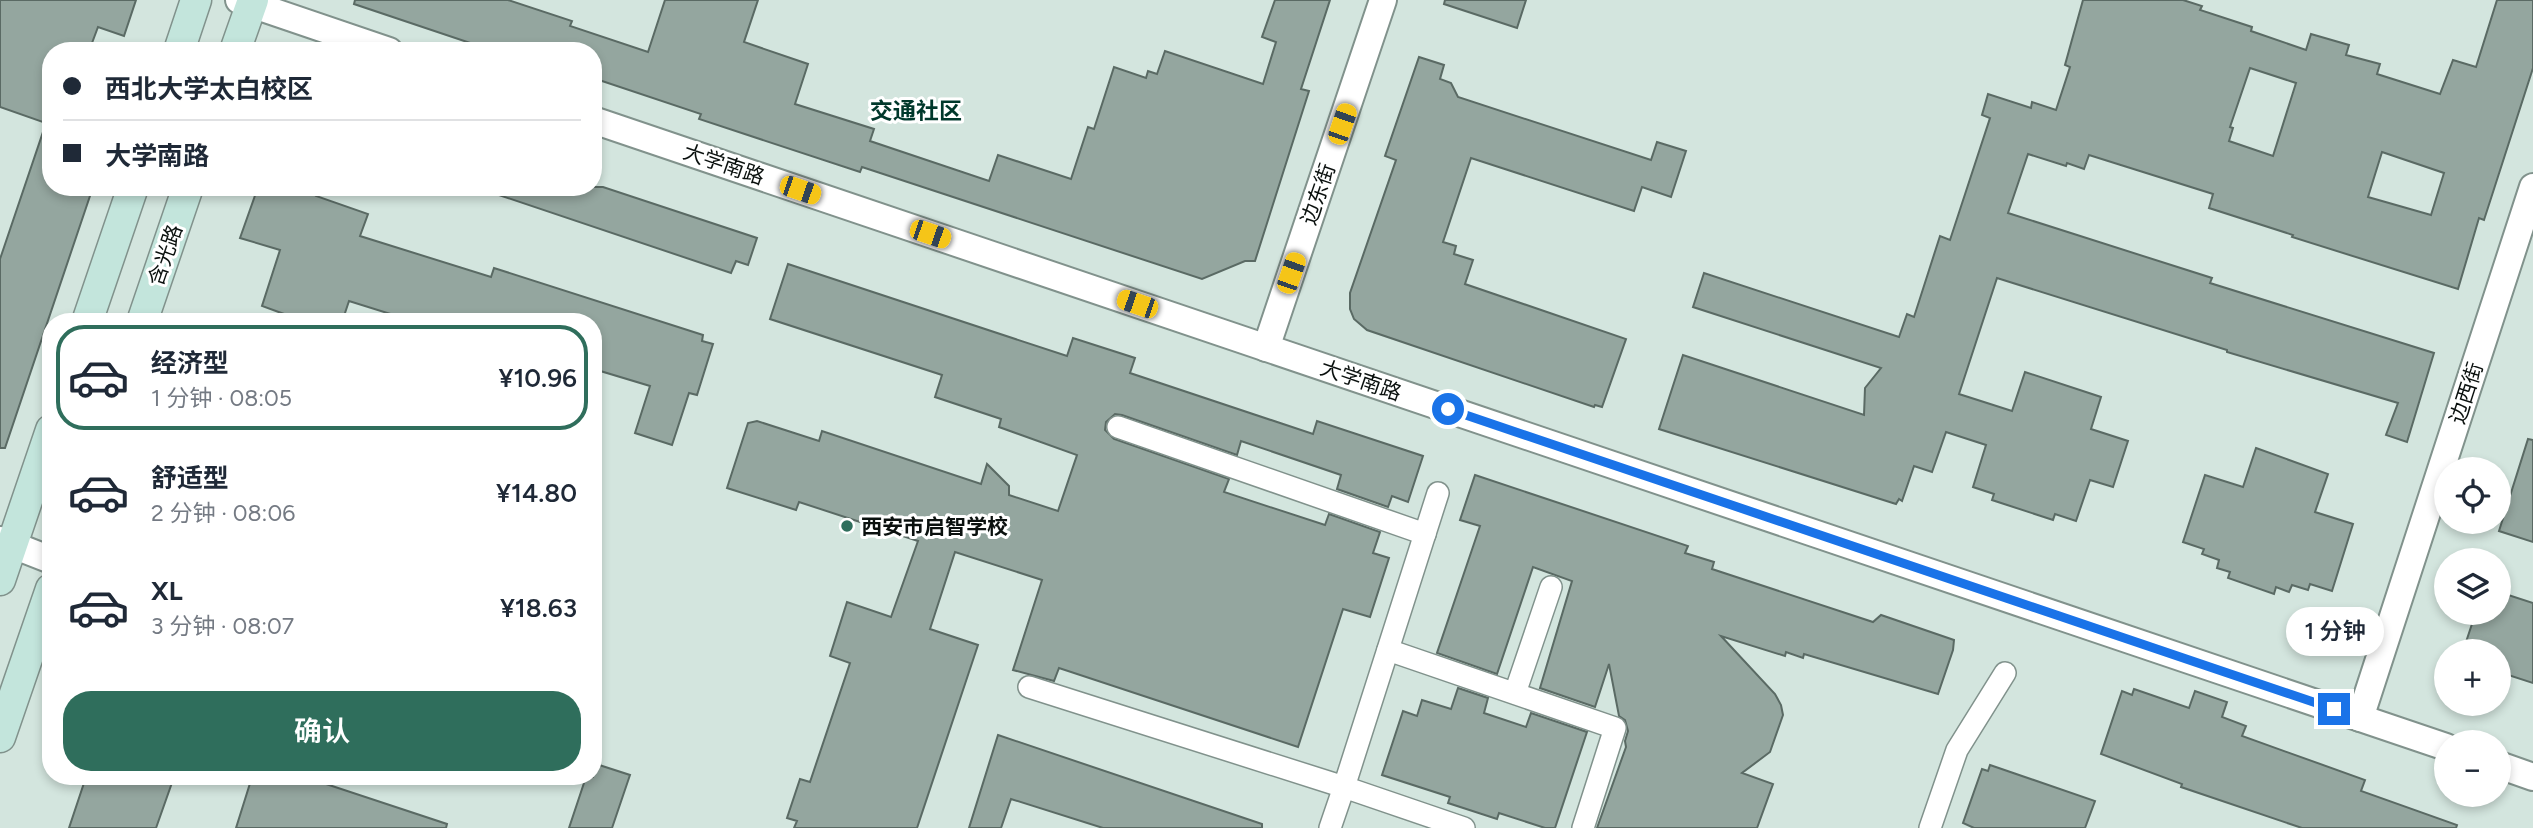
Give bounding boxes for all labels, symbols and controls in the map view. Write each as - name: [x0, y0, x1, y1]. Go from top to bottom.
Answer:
- text: 西北大学太白校区: [105, 73, 313, 105]
- district label: 交通社区: [870, 97, 962, 125]
- car: [1326, 101, 1359, 147]
- street label: 大学南路: [680, 139, 768, 189]
- text: 大学南路: [105, 140, 209, 172]
- street label: 边东街: [1296, 160, 1340, 228]
- car: [777, 173, 824, 207]
- car: [907, 217, 954, 251]
- street label: 含光路: [143, 221, 187, 289]
- car: [1275, 250, 1308, 296]
- car: [1114, 287, 1161, 321]
- icon: car: [67, 346, 130, 409]
- text: 经济型: [151, 347, 229, 379]
- street label: 大学南路: [1317, 355, 1405, 405]
- street label: 边西街: [2444, 359, 2488, 427]
- text: ¥10.96: [499, 362, 577, 394]
- text: 1 分钟 · 08:05: [151, 384, 292, 412]
- route start: [1432, 393, 1464, 425]
- map controls: [2434, 457, 2511, 807]
- button: locate: [2434, 457, 2511, 534]
- icon: car: [67, 461, 130, 524]
- text: 舒适型: [151, 462, 229, 494]
- text: ¥14.80: [496, 477, 577, 509]
- text: 2 分钟 · 08:06: [151, 499, 295, 527]
- place label: 西安市启智学校: [861, 514, 1008, 539]
- marker: 西安市启智学校: [839, 518, 855, 534]
- button: layers: [2434, 548, 2511, 625]
- text: XL: [151, 575, 183, 607]
- icon: car: [67, 576, 130, 639]
- text: ¥18.63: [500, 592, 577, 624]
- callout: 1 分钟: [2285, 608, 2383, 656]
- text: 3 分钟 · 08:07: [151, 612, 294, 640]
- text: 1 分钟: [2304, 617, 2366, 645]
- button: +: [2434, 639, 2511, 716]
- button: 确认: [63, 691, 581, 771]
- route end: [2318, 693, 2350, 725]
- button: −: [2434, 730, 2511, 807]

